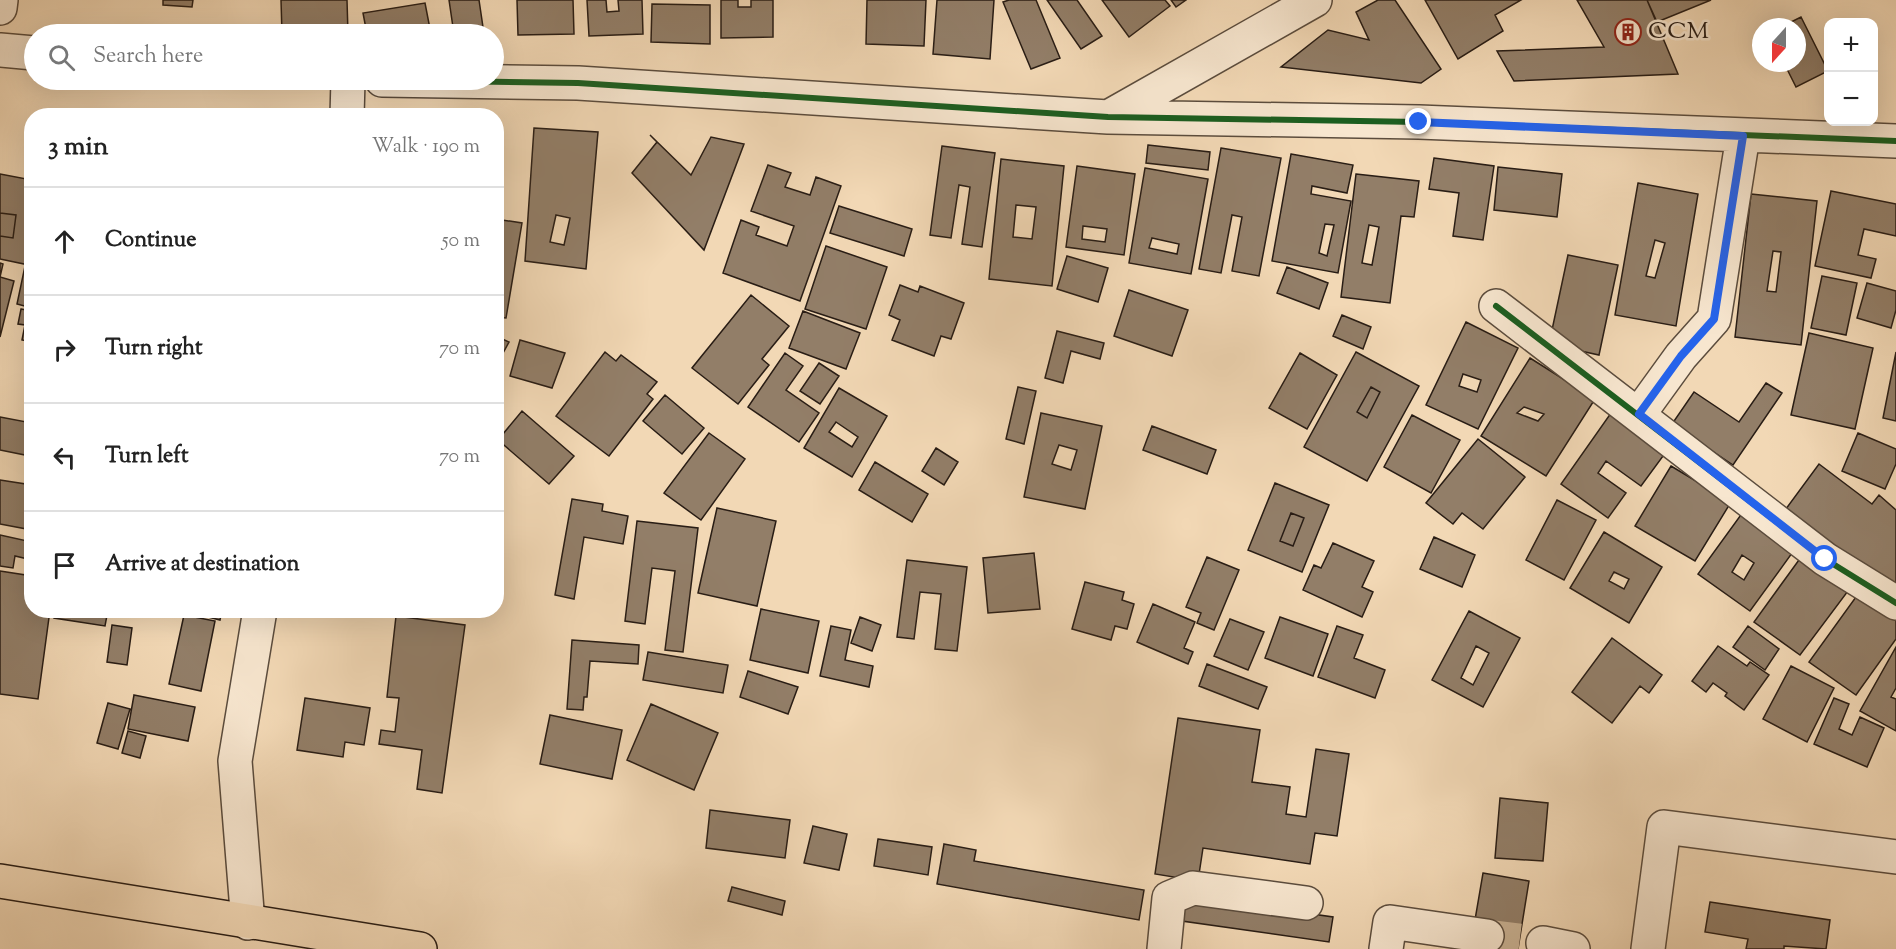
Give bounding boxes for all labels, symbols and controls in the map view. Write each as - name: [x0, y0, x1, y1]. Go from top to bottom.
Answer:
- place label: CCM: [1648, 15, 1709, 49]
- building icon: CCM: [1613, 17, 1643, 47]
- north arrow: [1752, 18, 1806, 72]
- map controls: [1824, 18, 1878, 126]
- button: +: [1824, 18, 1878, 72]
- search box: [24, 24, 504, 90]
- icon: search: [45, 41, 78, 74]
- text: Search here: [93, 41, 203, 73]
- button: −: [1824, 72, 1878, 126]
- route end: [1405, 108, 1431, 134]
- text: 3 min: [48, 129, 108, 166]
- text: Walk · 190 m: [372, 133, 480, 162]
- icon: ahead: [48, 225, 81, 258]
- text: Continue: [105, 225, 196, 257]
- text: 50 m: [442, 227, 480, 256]
- icon: right: [48, 333, 81, 366]
- text: Turn right: [105, 333, 202, 365]
- text: 70 m: [439, 335, 480, 364]
- icon: left: [48, 441, 81, 474]
- text: Turn left: [105, 441, 188, 473]
- text: 70 m: [439, 443, 480, 472]
- route start: [1811, 545, 1837, 571]
- icon: arrive: [48, 549, 81, 582]
- text: Arrive at destination: [105, 549, 300, 581]

